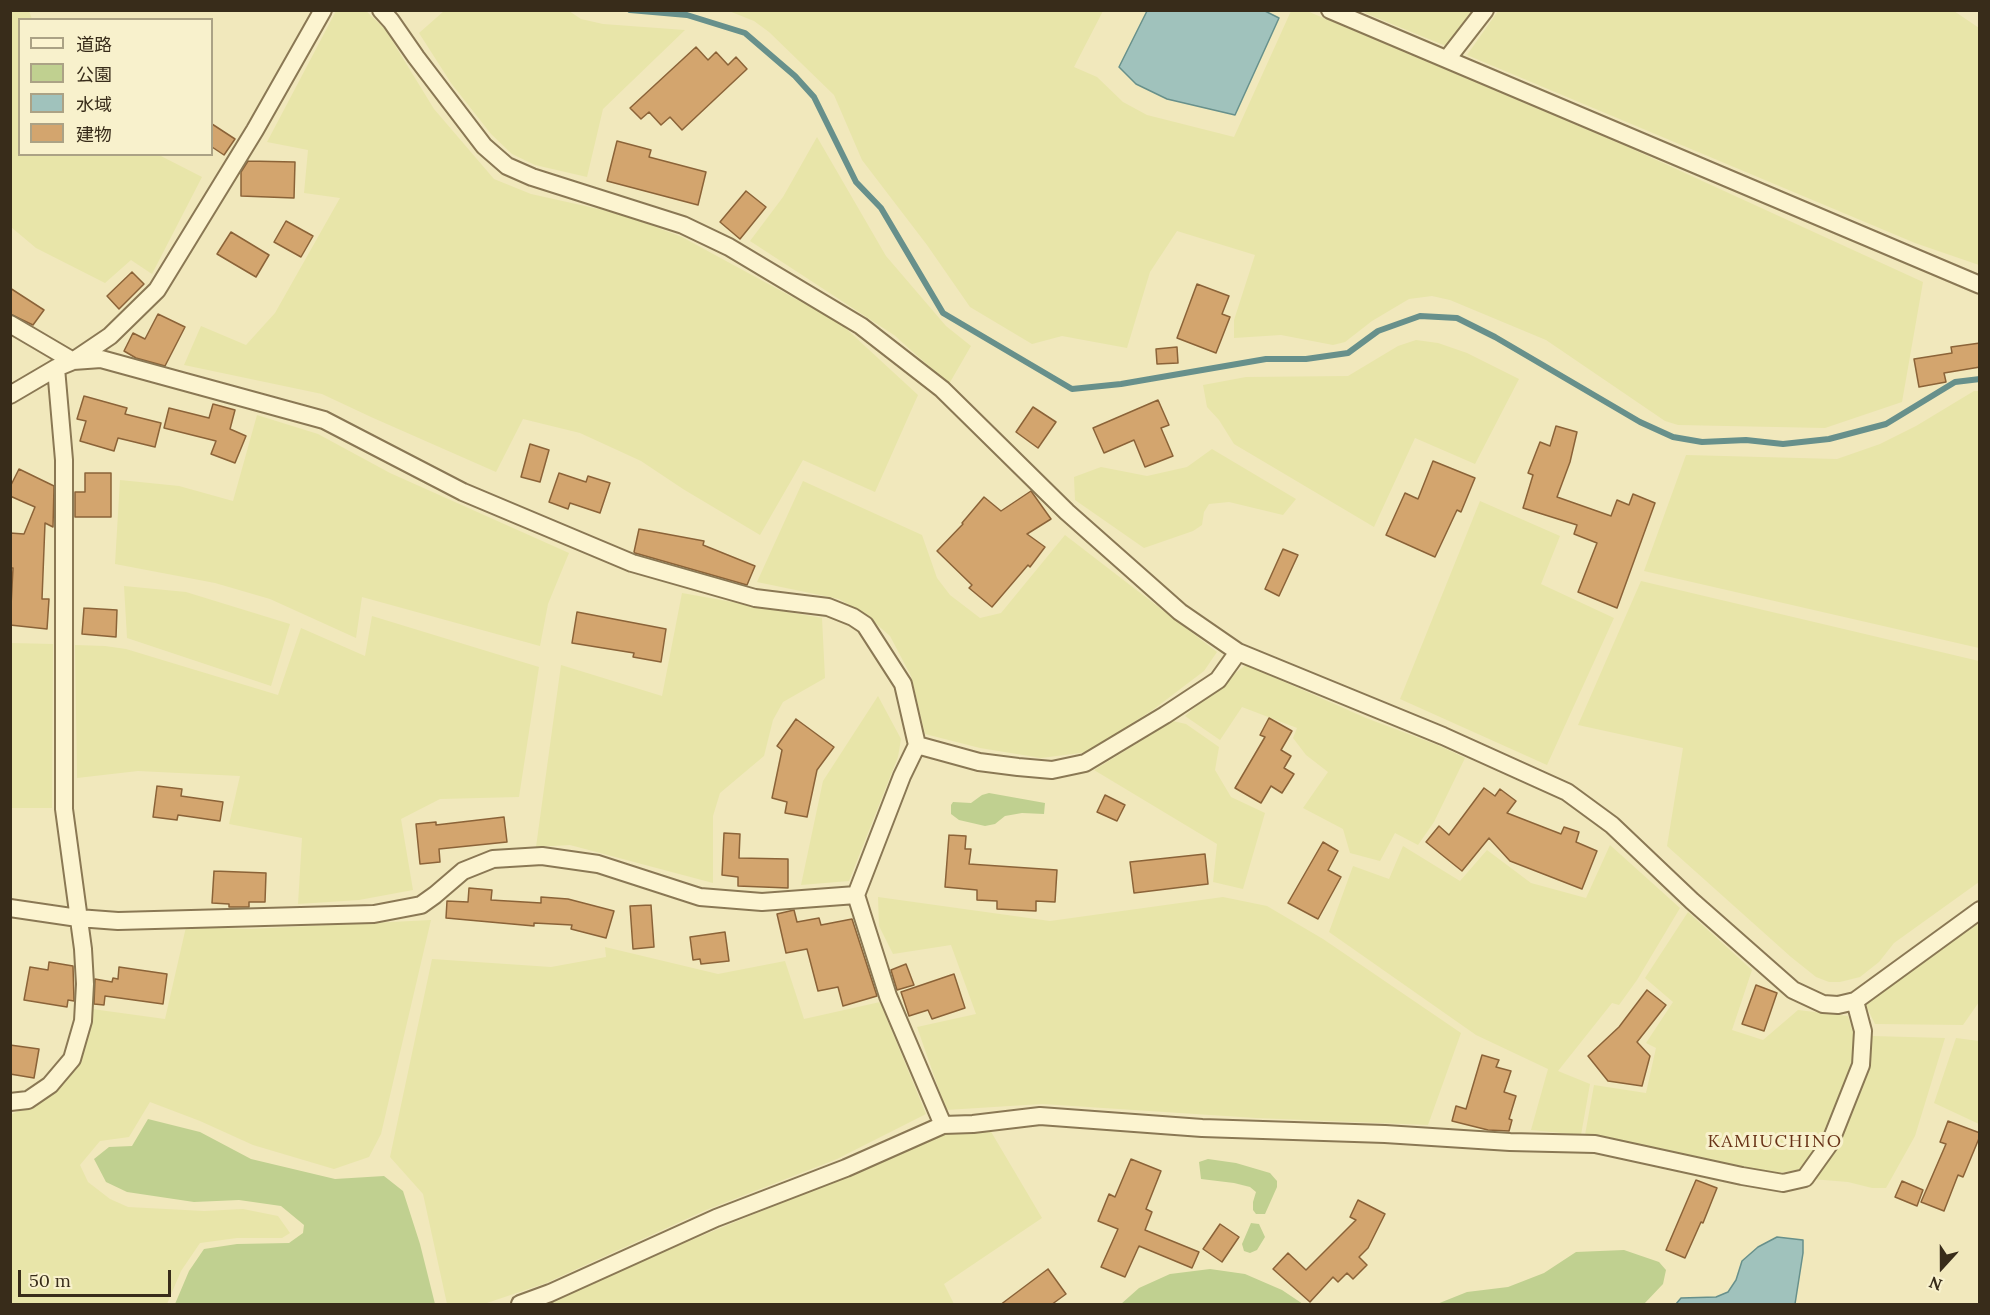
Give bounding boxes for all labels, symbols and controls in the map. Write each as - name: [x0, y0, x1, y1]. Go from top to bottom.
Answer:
- legend: [18, 18, 213, 156]
- text: 道路: [76, 33, 112, 56]
- text: 公園: [76, 63, 112, 86]
- text: 水域: [76, 93, 112, 116]
- text: 建物: [76, 123, 112, 146]
- district label: KAMIUCHINO: [1707, 1131, 1843, 1153]
- north arrow: [1912, 1237, 1972, 1297]
- scale bar: [21, 1258, 174, 1296]
- text: 50 m: [29, 1269, 71, 1292]
- text: N: [1926, 1272, 1945, 1295]

